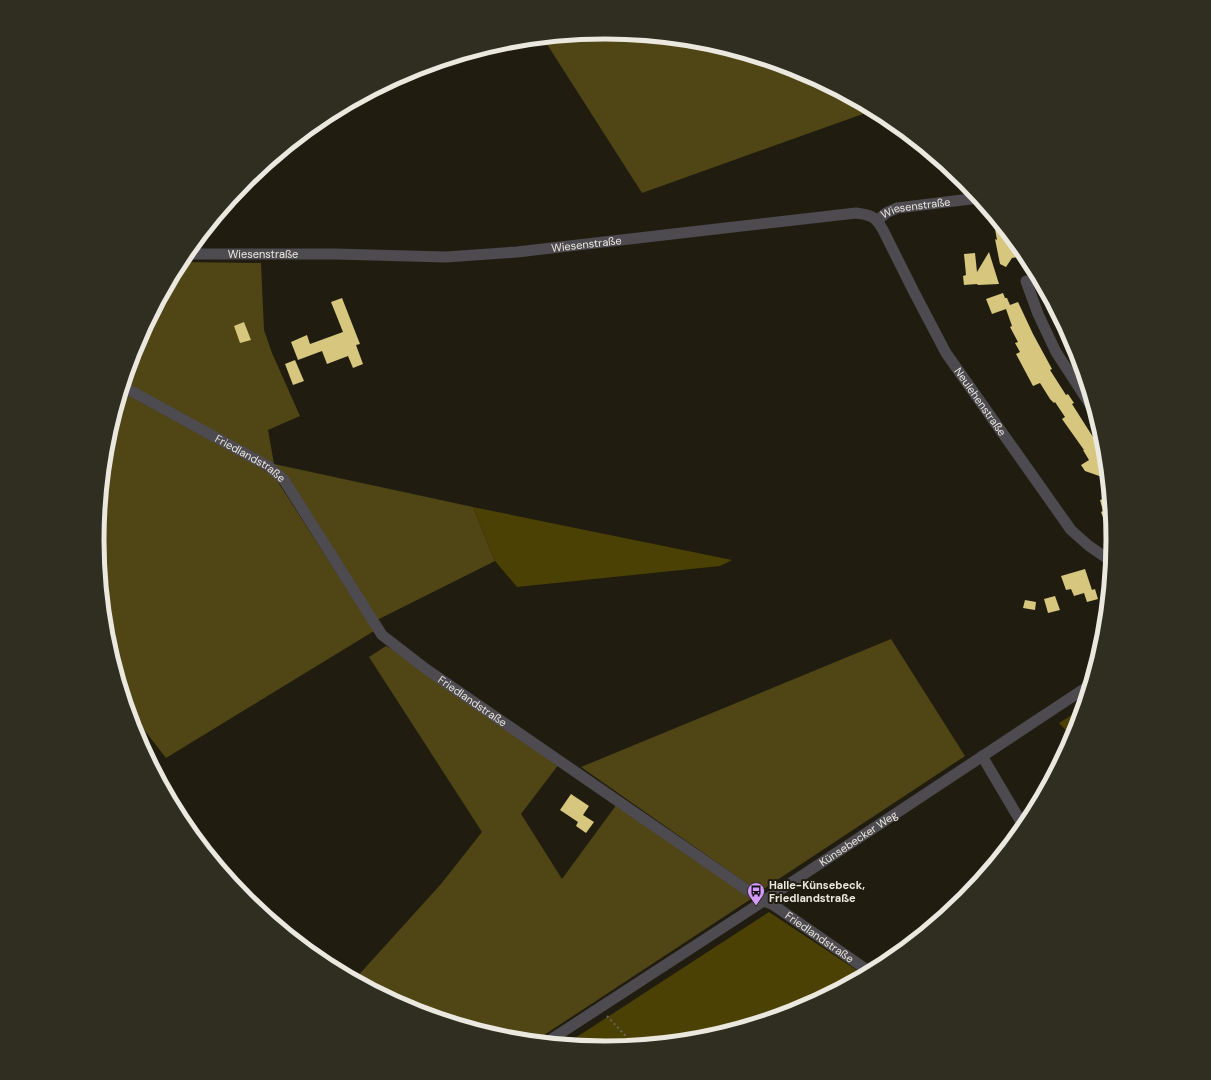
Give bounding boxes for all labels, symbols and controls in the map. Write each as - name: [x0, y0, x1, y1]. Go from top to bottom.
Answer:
- street label: Wiesenstraße: [879, 195, 951, 221]
- street label: Wiesenstraße: [550, 233, 622, 255]
- street label: Wiesenstraße: [228, 247, 298, 261]
- street label: Neulehenstraße: [951, 365, 1009, 439]
- street label: Friedlandstraße: [212, 431, 288, 485]
- street label: Friedlandstraße: [435, 672, 510, 730]
- street label: Künsebecker Weg: [816, 807, 900, 869]
- place label: Halle-Künsebeck, Friedlandstraße: [769, 878, 865, 905]
- bus stop icon: Halle-Künsebeck, Friedlandstraße: [746, 881, 766, 906]
- street label: Friedlandstraße: [783, 908, 857, 966]

